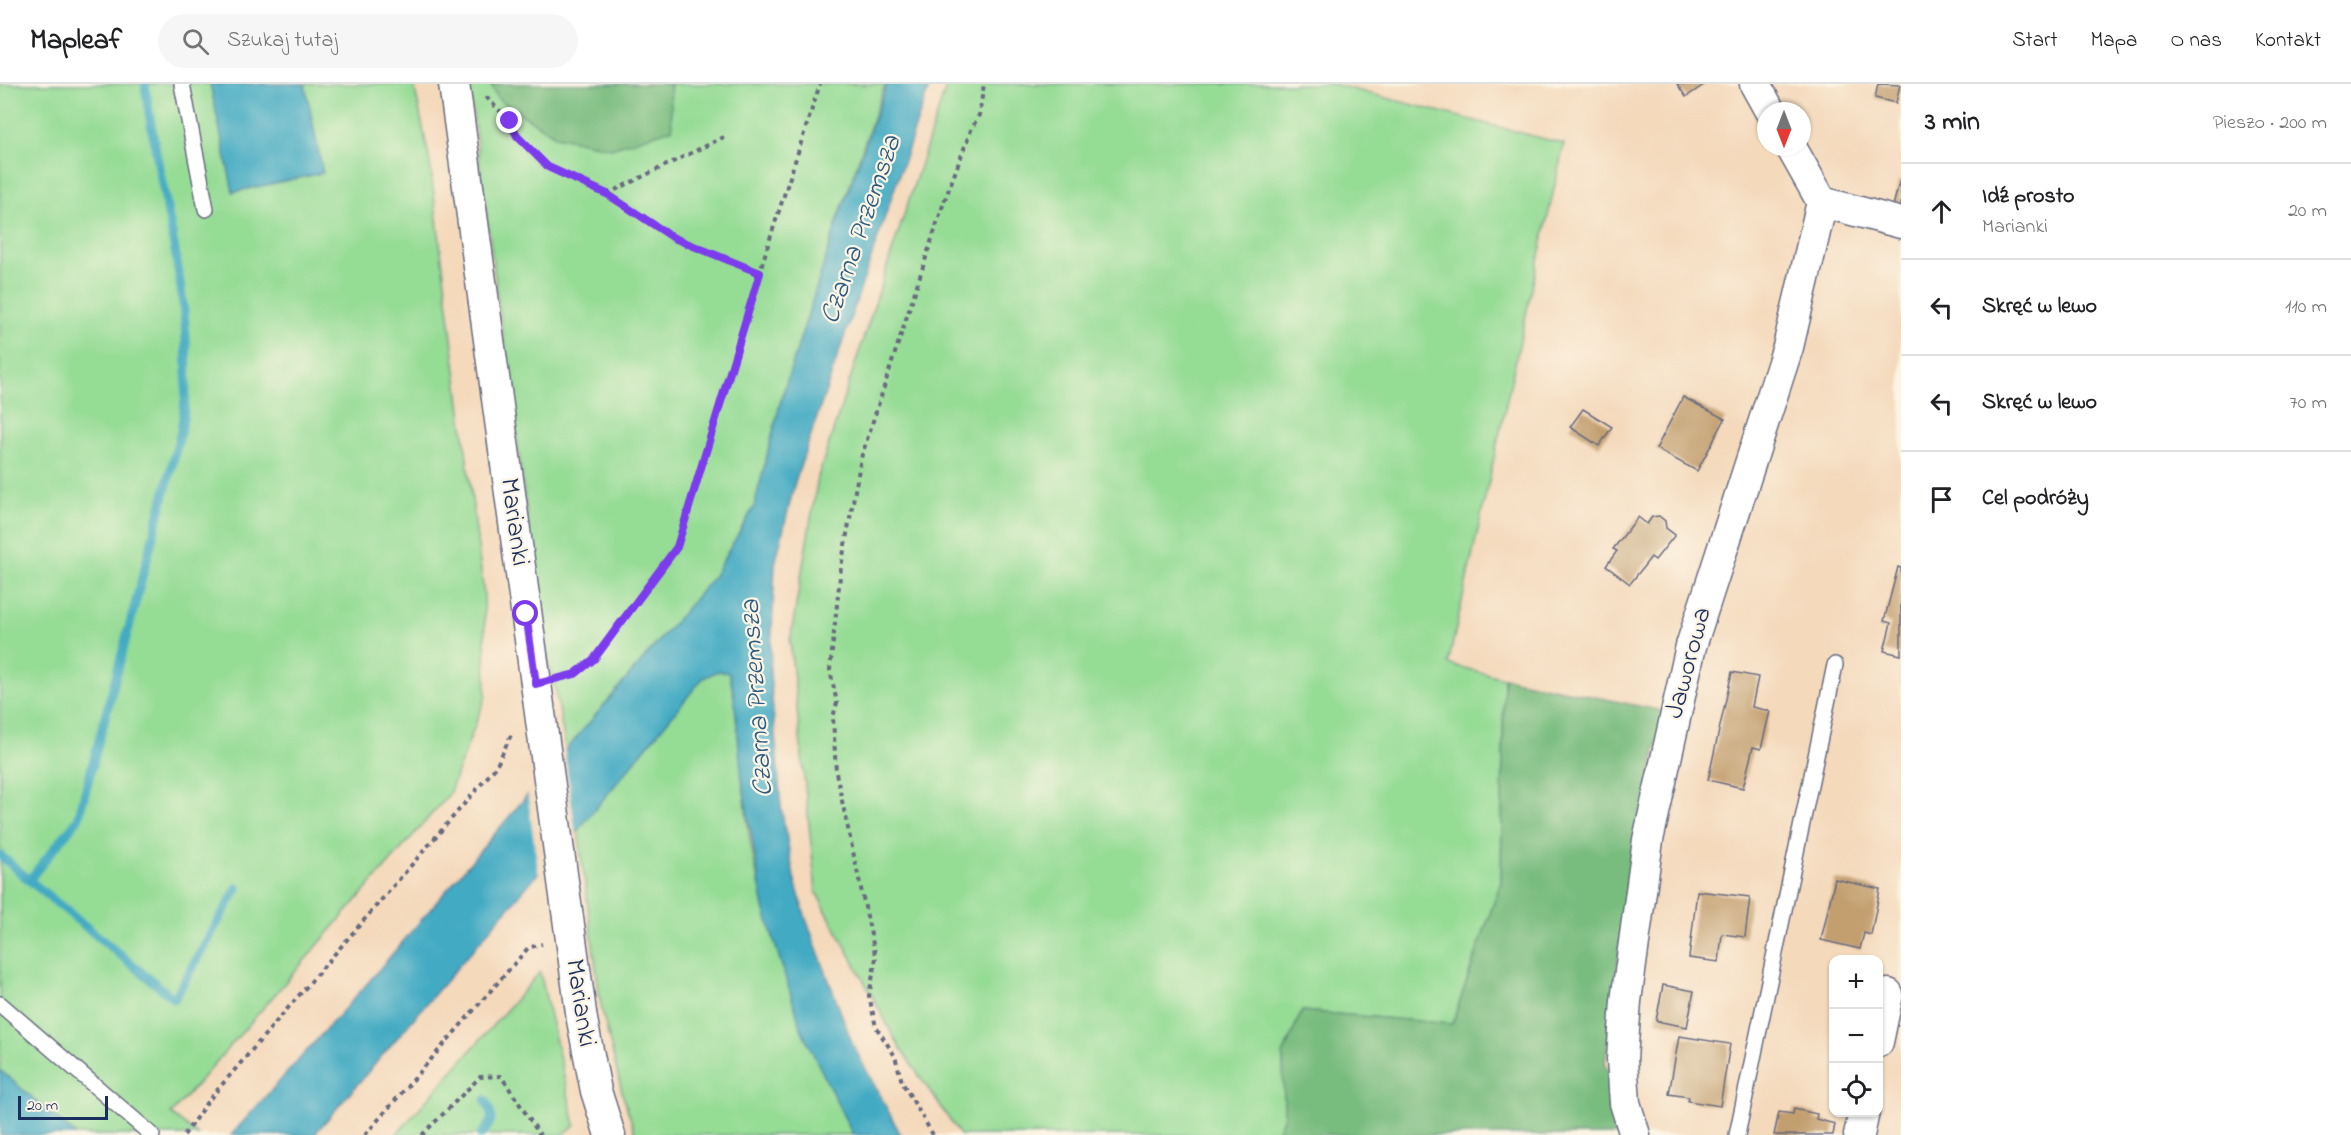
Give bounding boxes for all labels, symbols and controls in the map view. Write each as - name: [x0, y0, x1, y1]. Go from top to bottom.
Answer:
- search box: [158, 14, 578, 68]
- text: Mapleaf: [30, 21, 122, 62]
- icon: search: [179, 25, 212, 58]
- text: Szukaj tutaj: [227, 25, 338, 57]
- text: Start: [2012, 26, 2058, 56]
- text: Mapa: [2091, 26, 2137, 56]
- text: O nas: [2170, 26, 2222, 56]
- text: Kontakt: [2255, 26, 2321, 56]
- north arrow: [1757, 102, 1811, 156]
- text: 3 min: [1925, 104, 1980, 142]
- route end: [496, 107, 522, 133]
- text: Pieszo · 200 m: [2213, 109, 2327, 138]
- water label: Czarna Przemsza: [811, 129, 914, 330]
- text: Idź prosto: [1982, 181, 2075, 213]
- icon: ahead: [1925, 195, 1958, 228]
- text: 20 m: [2288, 197, 2327, 226]
- text: Marianki: [1982, 213, 2048, 242]
- icon: left: [1925, 291, 1958, 324]
- text: Skręć w lewo: [1982, 291, 2097, 323]
- text: 110 m: [2285, 293, 2327, 322]
- icon: left: [1925, 387, 1958, 420]
- text: Skręć w lewo: [1982, 387, 2097, 419]
- text: 70 m: [2290, 389, 2327, 418]
- street label: Marianki: [489, 475, 539, 569]
- icon: arrive: [1925, 483, 1958, 516]
- text: Cel podróży: [1982, 483, 2089, 515]
- water label: Czarna Przemsza: [731, 597, 785, 798]
- route start: [512, 600, 538, 626]
- street label: Jaworowa: [1655, 603, 1723, 723]
- map controls: [1829, 955, 1883, 1117]
- button: +: [1829, 955, 1883, 1009]
- street label: Marianki: [554, 956, 606, 1050]
- button: −: [1829, 1009, 1883, 1063]
- button: locate: [1829, 1063, 1883, 1117]
- scale bar: [18, 1093, 108, 1120]
- text: 20 m: [27, 1094, 58, 1118]

